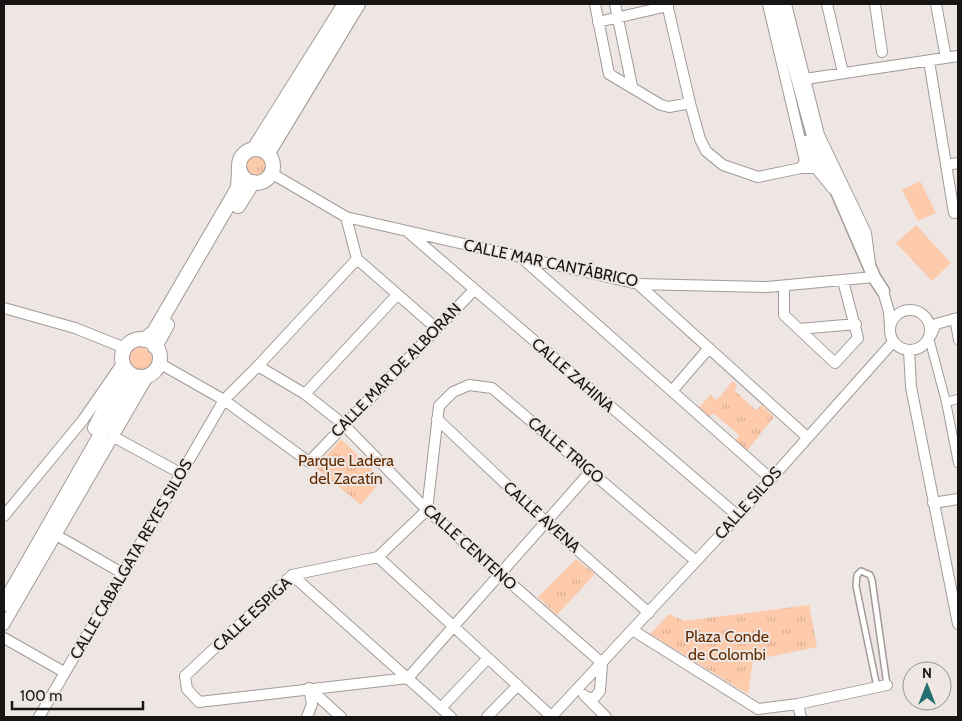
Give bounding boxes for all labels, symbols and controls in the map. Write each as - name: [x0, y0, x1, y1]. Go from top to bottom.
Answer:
- street label: CALLE MAR CANTÁBRICO: [462, 235, 640, 291]
- street label: CALLE MAR DE ALBORAN: [327, 299, 465, 441]
- street label: CALLE ZAHINA: [528, 334, 618, 416]
- street label: CALLE TRIGO: [524, 413, 608, 487]
- park label: Parque Ladera del Zacatín: [298, 451, 394, 488]
- street label: CALLE CABALGATA REYES SILOS: [66, 456, 196, 662]
- street label: CALLE SILOS: [711, 463, 785, 543]
- street label: CALLE AVENA: [500, 477, 585, 557]
- street label: CALLE CENTENO: [419, 500, 521, 594]
- street label: CALLE ESPIGA: [209, 573, 295, 655]
- park label: Plaza Conde de Colombi: [685, 627, 769, 664]
- north arrow: [902, 661, 952, 711]
- text: N: [922, 664, 932, 682]
- scale bar: [12, 678, 144, 710]
- text: 100 m: [20, 687, 62, 705]

